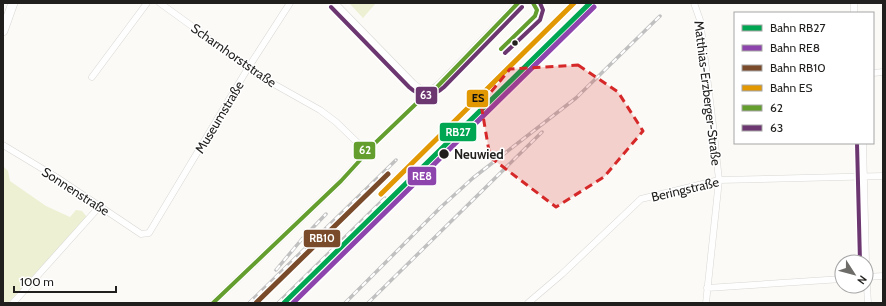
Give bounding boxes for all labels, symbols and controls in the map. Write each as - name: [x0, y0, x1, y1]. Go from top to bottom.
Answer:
- legend: [734, 12, 874, 144]
- street label: Scharnhorststraße: [188, 20, 280, 91]
- street label: Matthias-Erzberger-Straße: [691, 20, 725, 167]
- text: Bahn RB27: [770, 20, 825, 35]
- unlabelled marker: [510, 38, 520, 48]
- text: Bahn RE8: [770, 40, 820, 55]
- text: Bahn RB10: [770, 60, 826, 75]
- street label: Museumstraße: [191, 78, 247, 156]
- text: Bahn ES: [770, 80, 813, 95]
- line badge: 63: [415, 86, 438, 105]
- text: 63: [420, 88, 432, 102]
- line badge: ES: [466, 89, 489, 108]
- text: ES: [472, 91, 485, 105]
- text: 62: [770, 100, 783, 115]
- text: 63: [770, 120, 783, 135]
- line badge: RB27: [439, 122, 477, 142]
- text: RB27: [445, 125, 471, 139]
- line badge: 62: [353, 141, 376, 160]
- text: 62: [359, 143, 371, 157]
- place label: Neuwied: [454, 146, 504, 162]
- marker: Neuwied: [437, 147, 451, 161]
- street label: Sonnenstraße: [39, 163, 113, 219]
- line badge: RE8: [407, 166, 437, 186]
- text: RE8: [412, 169, 432, 183]
- street label: Beringstraße: [650, 173, 721, 205]
- line badge: RB10: [303, 229, 341, 248]
- text: RB10: [309, 231, 335, 245]
- north arrow: [834, 254, 874, 294]
- scale bar: [14, 268, 116, 294]
- text: N: [854, 273, 870, 287]
- text: 100 m: [20, 274, 54, 289]

